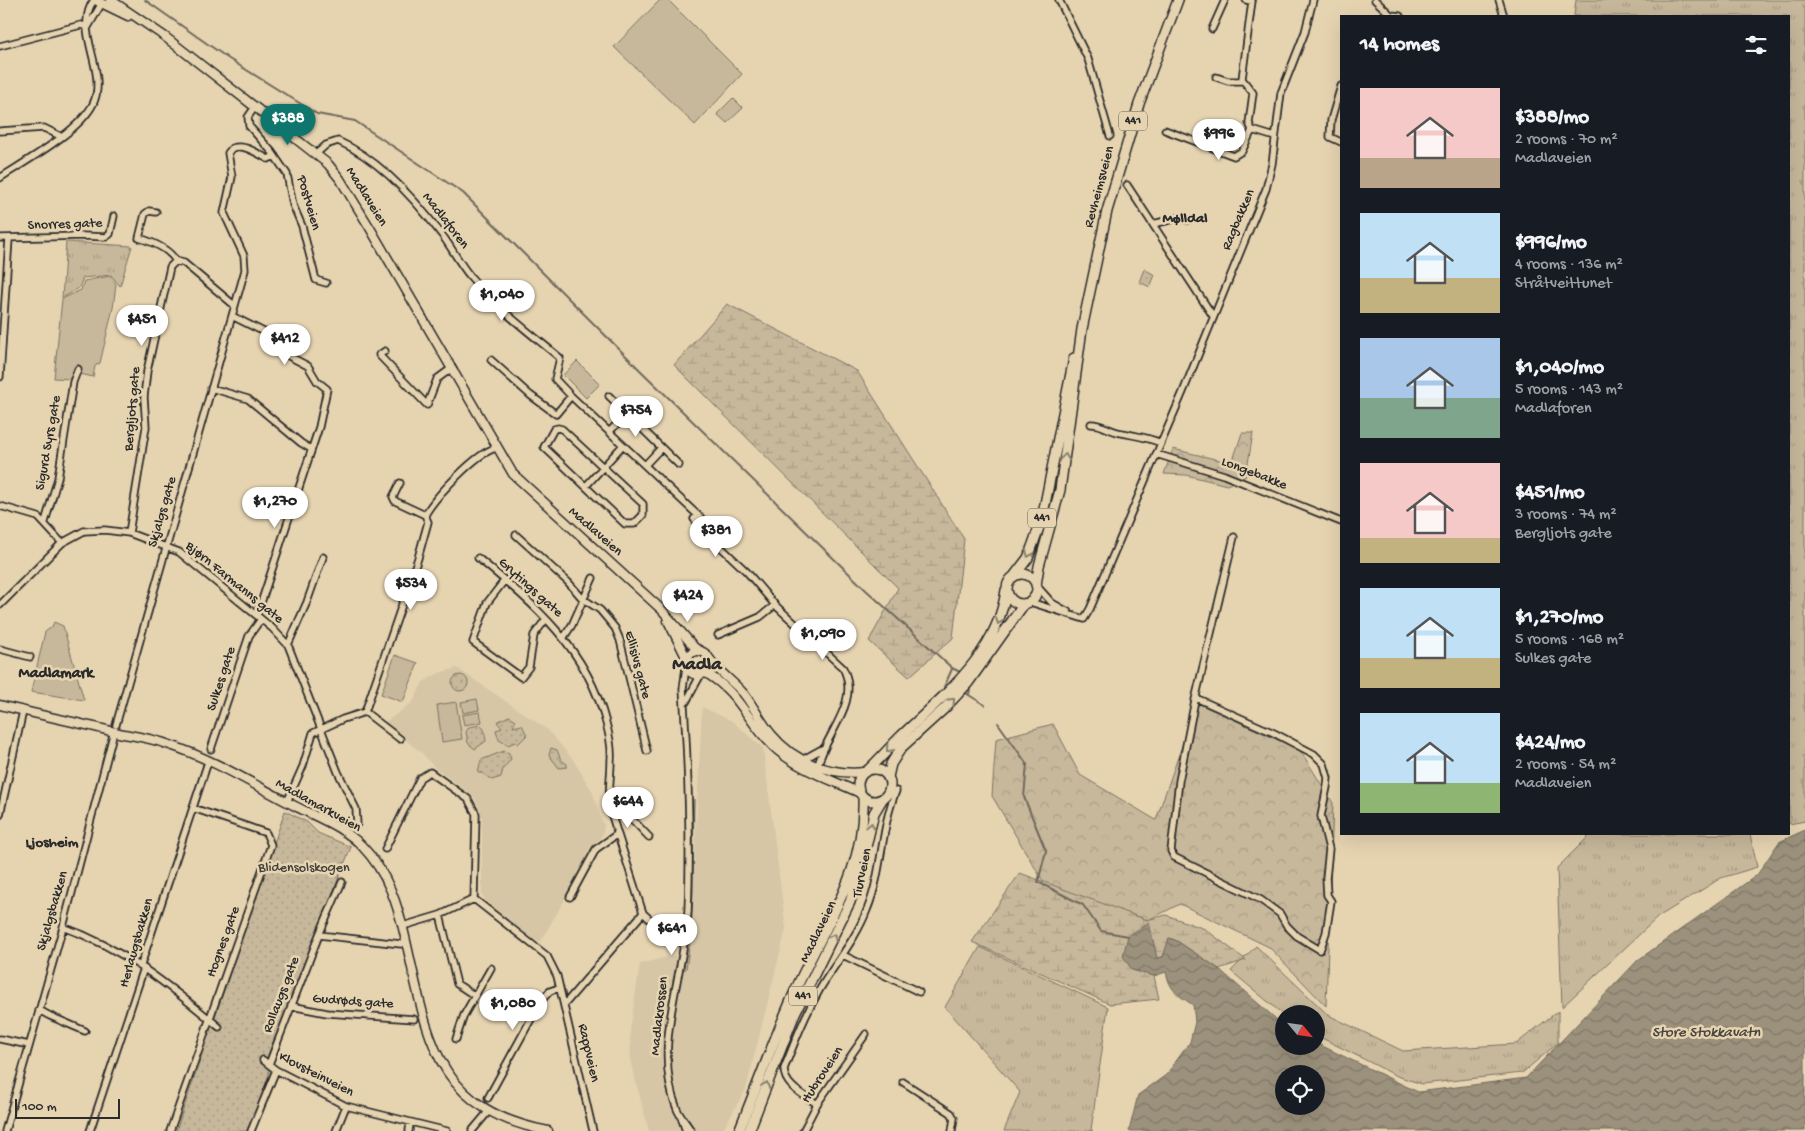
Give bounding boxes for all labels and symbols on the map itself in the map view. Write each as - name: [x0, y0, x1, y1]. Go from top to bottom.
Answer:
- pin: $388: [258, 104, 318, 146]
- road number: 441: [1119, 112, 1147, 130]
- pin: $996: [1189, 119, 1249, 161]
- street label: Revheimsveien: [1081, 144, 1119, 230]
- street label: Madlaveien: [341, 164, 391, 230]
- street label: Postveien: [292, 173, 324, 233]
- street label: Ragbakken: [1219, 187, 1260, 253]
- street label: Madlaforen: [418, 189, 473, 253]
- district label: Mølldal: [1162, 210, 1208, 228]
- street label: Snorres gate: [27, 215, 103, 235]
- pin: $1,040: [461, 280, 543, 322]
- pin: $451: [112, 304, 172, 347]
- pin: $412: [255, 324, 315, 366]
- street label: Bergljots gate: [121, 365, 145, 453]
- street label: Sigurd Syrs gate: [32, 393, 66, 492]
- pin: $754: [606, 396, 666, 438]
- one-way arrow: [1060, 453, 1070, 461]
- street label: Longebakke: [1219, 454, 1290, 495]
- street label: Skjalgs gate: [145, 474, 181, 549]
- pin: $1,270: [234, 486, 316, 529]
- street label: Madlaveien: [564, 504, 626, 561]
- road number: 441: [1028, 508, 1056, 528]
- pin: $381: [686, 516, 746, 558]
- street label: Bjørn Farmanns gate: [181, 538, 287, 628]
- one-way arrow: [1026, 548, 1036, 557]
- street label: Grytings gate: [494, 555, 566, 622]
- pin: $534: [381, 568, 441, 611]
- pin: $424: [658, 580, 718, 623]
- one-way arrow: [995, 616, 1005, 625]
- pin: $1,090: [782, 618, 864, 661]
- street label: Ellisivs gate: [620, 629, 654, 701]
- street label: Sulkes gate: [204, 644, 241, 713]
- district label: Madla: [672, 654, 723, 677]
- district label: Madlamark: [19, 665, 95, 684]
- one-way arrow: [946, 697, 955, 706]
- one-way arrow: [886, 743, 895, 752]
- street label: Madlamarkveien: [272, 775, 364, 837]
- pin: $644: [598, 786, 658, 829]
- one-way arrow: [865, 821, 876, 830]
- district label: Ljosheim: [26, 834, 79, 852]
- street label: Tiurveien: [849, 846, 877, 900]
- park label: Blidensolskogen: [257, 860, 350, 877]
- street label: Skjalgsbakken: [33, 869, 73, 953]
- street label: Herlaugsbakken: [116, 896, 158, 990]
- street label: Madlaveien: [797, 898, 841, 966]
- street label: Hognes gate: [203, 903, 245, 980]
- pin: $641: [642, 914, 702, 956]
- one-way arrow: [827, 934, 837, 943]
- street label: Rollaugs gate: [260, 954, 305, 1035]
- street label: Madlakrossen: [647, 975, 673, 1056]
- road number: 441: [789, 986, 817, 1006]
- pin: $1,080: [472, 988, 554, 1031]
- street label: Gudrøds gate: [312, 991, 395, 1013]
- north arrow: [1275, 1005, 1325, 1055]
- street label: Rappveien: [573, 1022, 603, 1084]
- water label: Store Stokkavatn: [1652, 1024, 1761, 1042]
- street label: Hubroveien: [798, 1043, 848, 1107]
- street label: Klovsteinveien: [275, 1049, 357, 1101]
- one-way arrow: [760, 1081, 770, 1090]
- scale bar: [15, 1096, 120, 1119]

